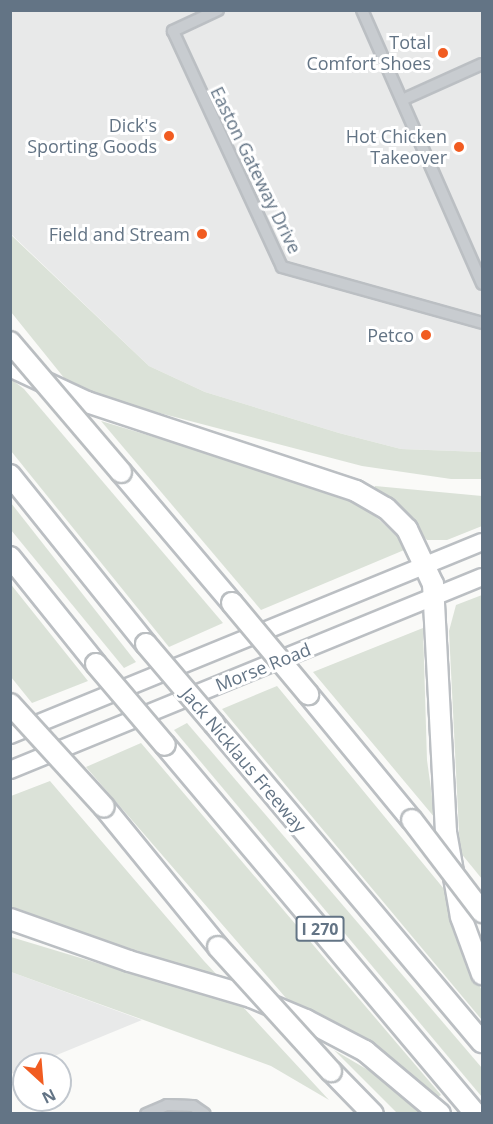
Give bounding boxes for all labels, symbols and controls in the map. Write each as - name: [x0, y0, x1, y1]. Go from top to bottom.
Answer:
- place label: Total Comfort Shoes: [306, 32, 431, 74]
- marker: Total Comfort Shoes: [436, 46, 450, 60]
- street label: Easton Gateway Drive: [206, 83, 306, 257]
- place label: Dick's Sporting Goods: [27, 115, 157, 158]
- place label: Hot Chicken Takeover: [346, 126, 447, 168]
- marker: Dick's Sporting Goods: [162, 129, 176, 143]
- marker: Hot Chicken Takeover: [452, 140, 466, 154]
- place label: Field and Stream: [49, 223, 190, 245]
- marker: Field and Stream: [195, 227, 209, 241]
- place label: Petco: [367, 324, 414, 346]
- marker: Petco: [419, 328, 433, 342]
- street label: Morse Road: [212, 638, 314, 696]
- street label: Jack Nicklaus Freeway: [177, 683, 311, 837]
- road number: I 270: [294, 916, 346, 942]
- north arrow: [12, 1052, 72, 1112]
- text: N: [38, 1084, 60, 1109]

